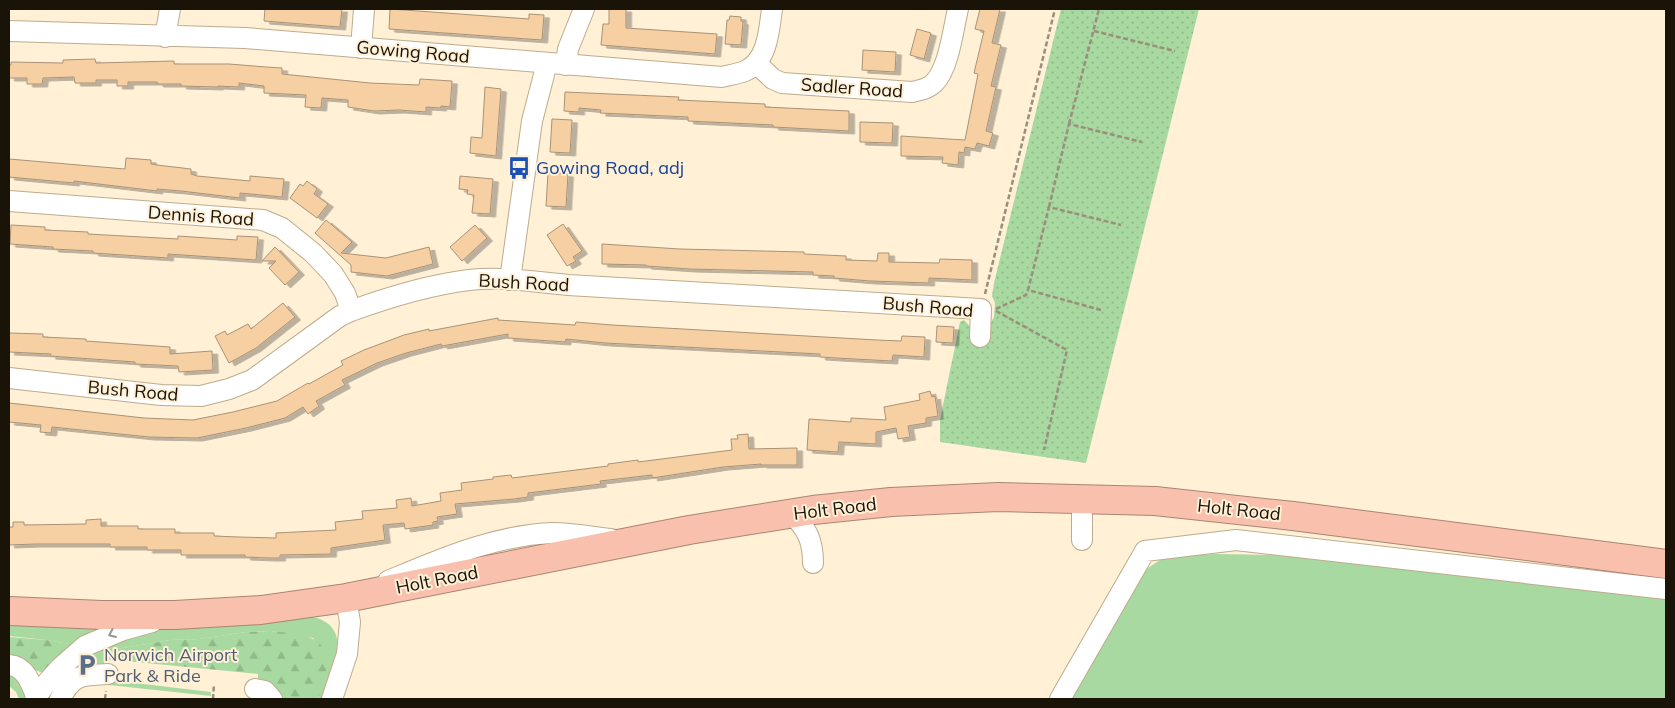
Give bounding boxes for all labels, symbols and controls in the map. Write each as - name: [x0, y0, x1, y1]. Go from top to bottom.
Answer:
- street label: Gowing Road: [356, 35, 471, 68]
- street label: Sadler Road: [800, 72, 904, 103]
- bus stop icon: Gowing Road, adj: [506, 155, 532, 181]
- place label: Gowing Road, adj: [536, 156, 684, 179]
- street label: Dennis Road: [147, 200, 255, 231]
- street label: Bush Road: [478, 269, 570, 296]
- street label: Bush Road: [882, 291, 974, 322]
- street label: Bush Road: [87, 375, 179, 406]
- street label: Holt Road: [792, 492, 878, 525]
- street label: Holt Road: [1196, 494, 1282, 525]
- street label: Holt Road: [394, 560, 480, 599]
- one-way arrow: [108, 628, 117, 639]
- place label: Norwich Airport Park & Ride: [104, 643, 237, 687]
- parking icon: Norwich Airport Park & Ride: [74, 652, 100, 678]

